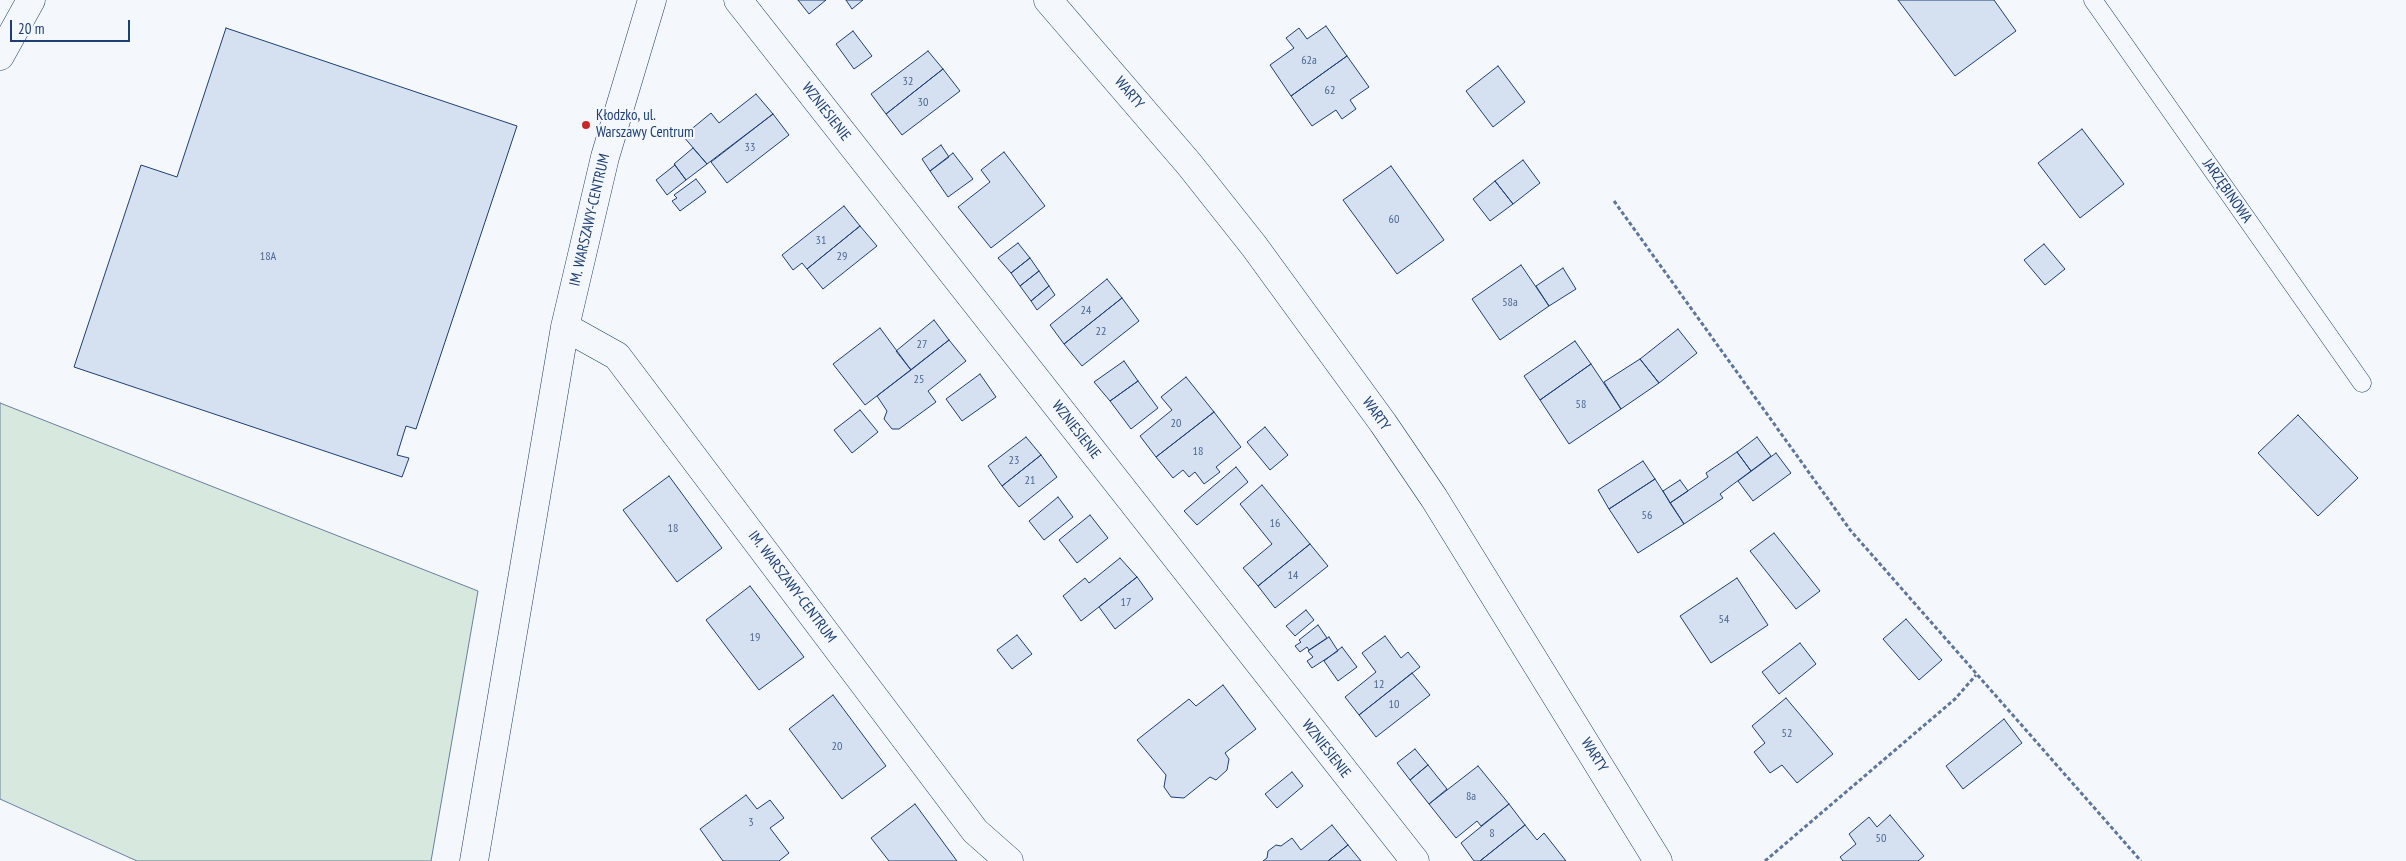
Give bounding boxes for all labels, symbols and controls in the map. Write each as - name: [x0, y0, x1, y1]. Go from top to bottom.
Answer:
- scale bar: [12, 10, 132, 42]
- text: 20 m: [18, 19, 44, 38]
- house number: 62a: [1301, 54, 1317, 68]
- street label: WARTY: [1110, 73, 1148, 113]
- house number: 32: [903, 75, 913, 89]
- street label: WZNIESIENIE: [798, 79, 854, 145]
- house number: 62: [1325, 84, 1335, 98]
- house number: 30: [918, 96, 928, 110]
- place label: Kłodzko, ul. Warszawy Centrum: [596, 107, 694, 142]
- marker: Kłodzko, ul. Warszawy Centrum: [580, 119, 592, 131]
- house number: 33: [745, 141, 755, 155]
- street label: IM. WARSZAWY-CENTRUM: [566, 152, 614, 288]
- street label: JARZĘBINOWA: [2198, 156, 2256, 226]
- house number: 60: [1389, 213, 1399, 227]
- house number: 31: [816, 234, 826, 248]
- house number: 18A: [260, 250, 276, 264]
- house number: 29: [837, 250, 847, 264]
- house number: 58a: [1502, 296, 1518, 310]
- house number: 24: [1081, 304, 1091, 318]
- house number: 22: [1096, 325, 1106, 339]
- house number: 27: [917, 338, 927, 352]
- house number: 25: [914, 373, 924, 387]
- street label: WARTY: [1358, 394, 1394, 434]
- street label: WZNIESIENIE: [1048, 397, 1104, 463]
- house number: 58: [1576, 398, 1586, 412]
- house number: 20: [1171, 417, 1181, 431]
- house number: 18: [1193, 445, 1203, 459]
- house number: 23: [1009, 454, 1019, 468]
- house number: 21: [1025, 474, 1035, 488]
- house number: 56: [1642, 509, 1652, 523]
- house number: 16: [1270, 517, 1280, 531]
- house number: 18: [668, 522, 678, 536]
- street label: IM. WARSZAWY-CENTRUM: [744, 528, 840, 646]
- house number: 14: [1288, 569, 1298, 583]
- house number: 17: [1121, 596, 1131, 610]
- house number: 54: [1719, 613, 1729, 627]
- house number: 19: [750, 631, 760, 645]
- house number: 12: [1374, 678, 1384, 692]
- house number: 10: [1389, 698, 1399, 712]
- street label: WZNIESIENIE: [1298, 716, 1354, 782]
- house number: 52: [1782, 727, 1792, 741]
- street label: WARTY: [1577, 735, 1611, 775]
- house number: 20: [832, 740, 842, 754]
- house number: 8a: [1466, 790, 1476, 804]
- house number: 3: [748, 816, 754, 830]
- house number: 8: [1489, 827, 1495, 841]
- house number: 50: [1876, 832, 1886, 846]

